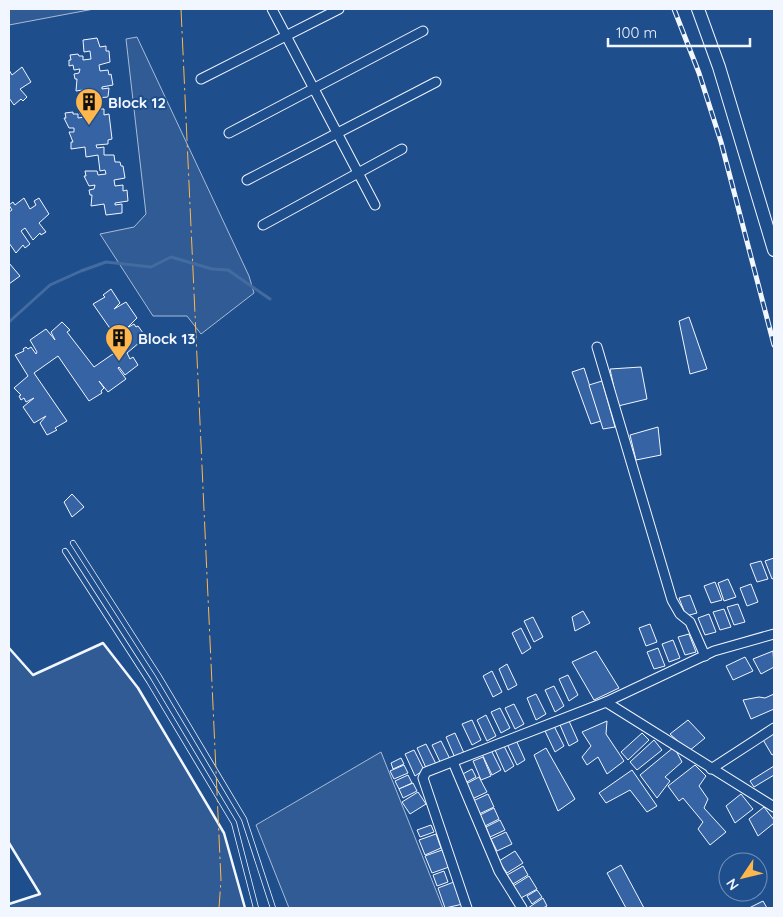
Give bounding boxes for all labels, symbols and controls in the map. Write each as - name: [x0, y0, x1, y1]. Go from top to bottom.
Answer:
- scale bar: [608, 15, 750, 47]
- text: 100 m: [616, 23, 657, 42]
- building icon: Block 12: [74, 87, 104, 126]
- place label: Block 12: [108, 93, 166, 112]
- building icon: Block 13: [104, 323, 134, 362]
- place label: Block 13: [138, 329, 195, 348]
- north arrow: [718, 852, 768, 902]
- text: N: [722, 875, 743, 894]

